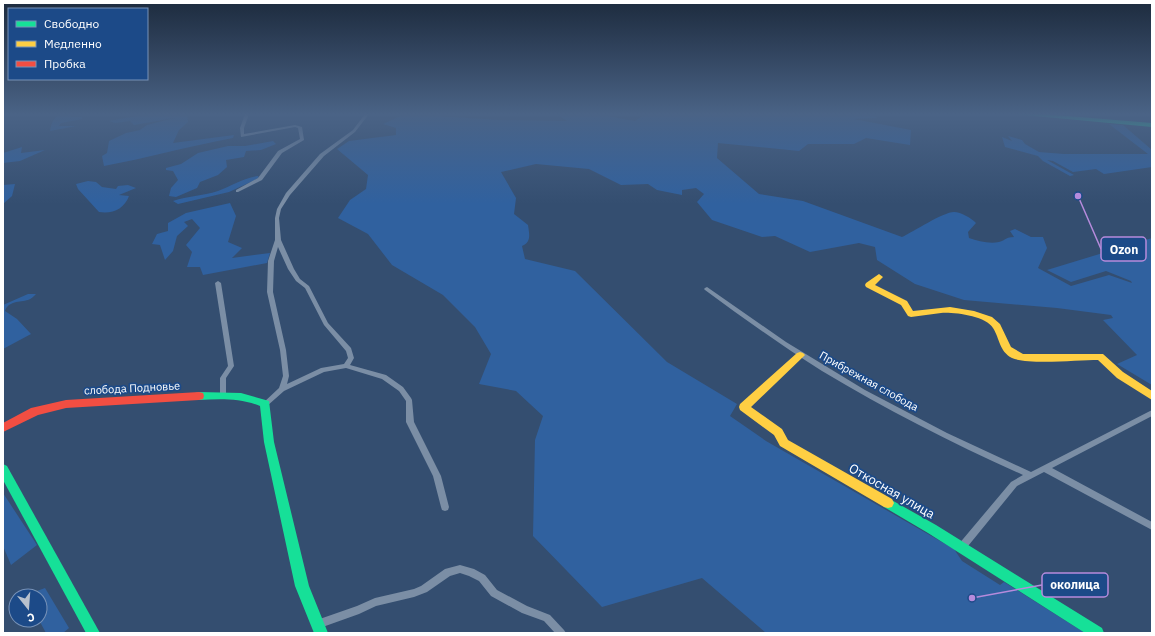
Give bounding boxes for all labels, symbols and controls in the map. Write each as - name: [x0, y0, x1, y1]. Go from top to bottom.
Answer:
- legend: [8, 8, 148, 80]
- text: Свободно: [44, 16, 100, 31]
- text: Медленно: [44, 36, 102, 51]
- text: Пробка: [44, 56, 86, 71]
- callout: Ozon: [1101, 237, 1146, 261]
- text: Ozon: [1110, 242, 1138, 257]
- street label: Прибрежная слобода: [817, 348, 921, 414]
- street label: слобода Подновье: [84, 378, 180, 398]
- street label: Откосная улица: [846, 459, 938, 523]
- callout: околица: [1042, 573, 1108, 597]
- text: околица: [1050, 577, 1100, 592]
- north arrow: [8, 588, 48, 628]
- text: С: [25, 610, 36, 625]

